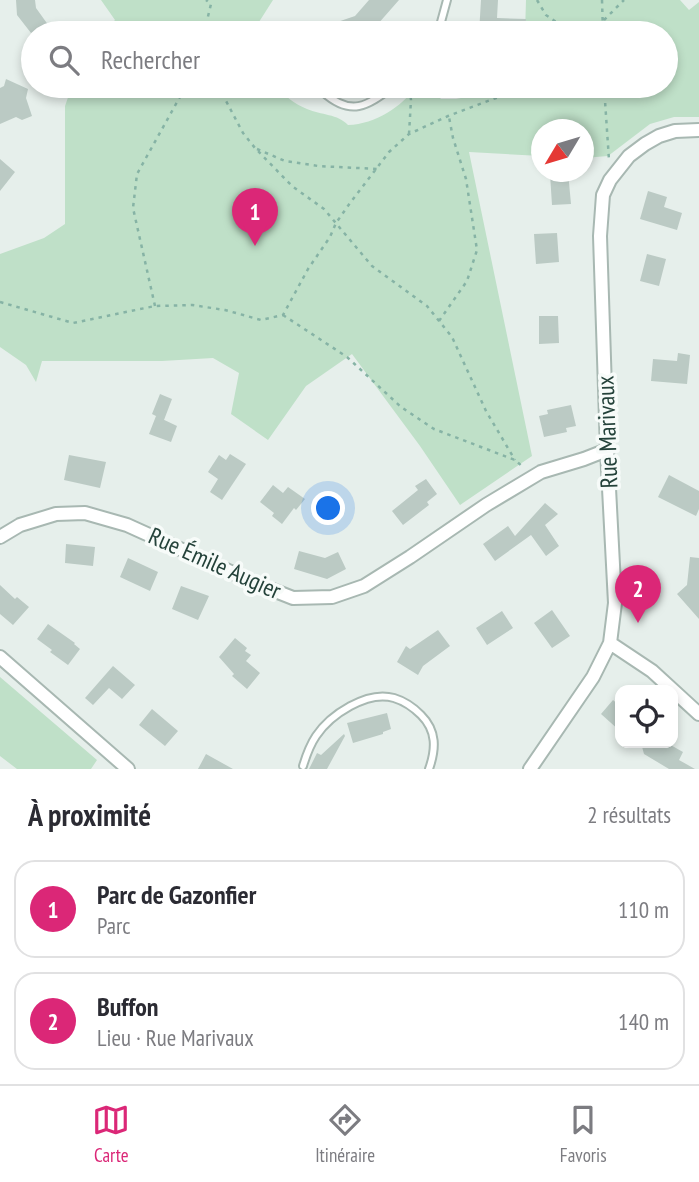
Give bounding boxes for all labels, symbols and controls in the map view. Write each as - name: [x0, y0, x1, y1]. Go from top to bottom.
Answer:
- search box: [21, 21, 678, 98]
- icon: search: [45, 41, 83, 79]
- text: Rechercher: [101, 43, 200, 76]
- north arrow: [531, 119, 594, 182]
- pin: 1: [232, 188, 278, 246]
- street label: Rue Marivaux: [590, 375, 624, 489]
- your location: [311, 491, 345, 525]
- street label: Rue Émile Augier: [144, 520, 286, 606]
- pin: 2: [615, 565, 661, 623]
- map controls: [615, 685, 678, 748]
- button: locate: [615, 685, 678, 748]
- text: À proximité: [28, 795, 151, 834]
- text: 2 résultats: [587, 800, 671, 829]
- text: Parc de Gazonfier: [97, 878, 256, 911]
- text: 1: [48, 895, 59, 924]
- text: 110 m: [618, 895, 669, 924]
- text: Parc: [97, 911, 130, 940]
- text: Buffon: [97, 990, 158, 1023]
- text: 2: [48, 1007, 59, 1036]
- text: 140 m: [618, 1007, 669, 1036]
- text: Lieu · Rue Marivaux: [97, 1023, 254, 1052]
- tab: Carte: [92, 1101, 130, 1167]
- tab: Itinéraire: [315, 1101, 375, 1167]
- tab: Favoris: [560, 1101, 607, 1167]

